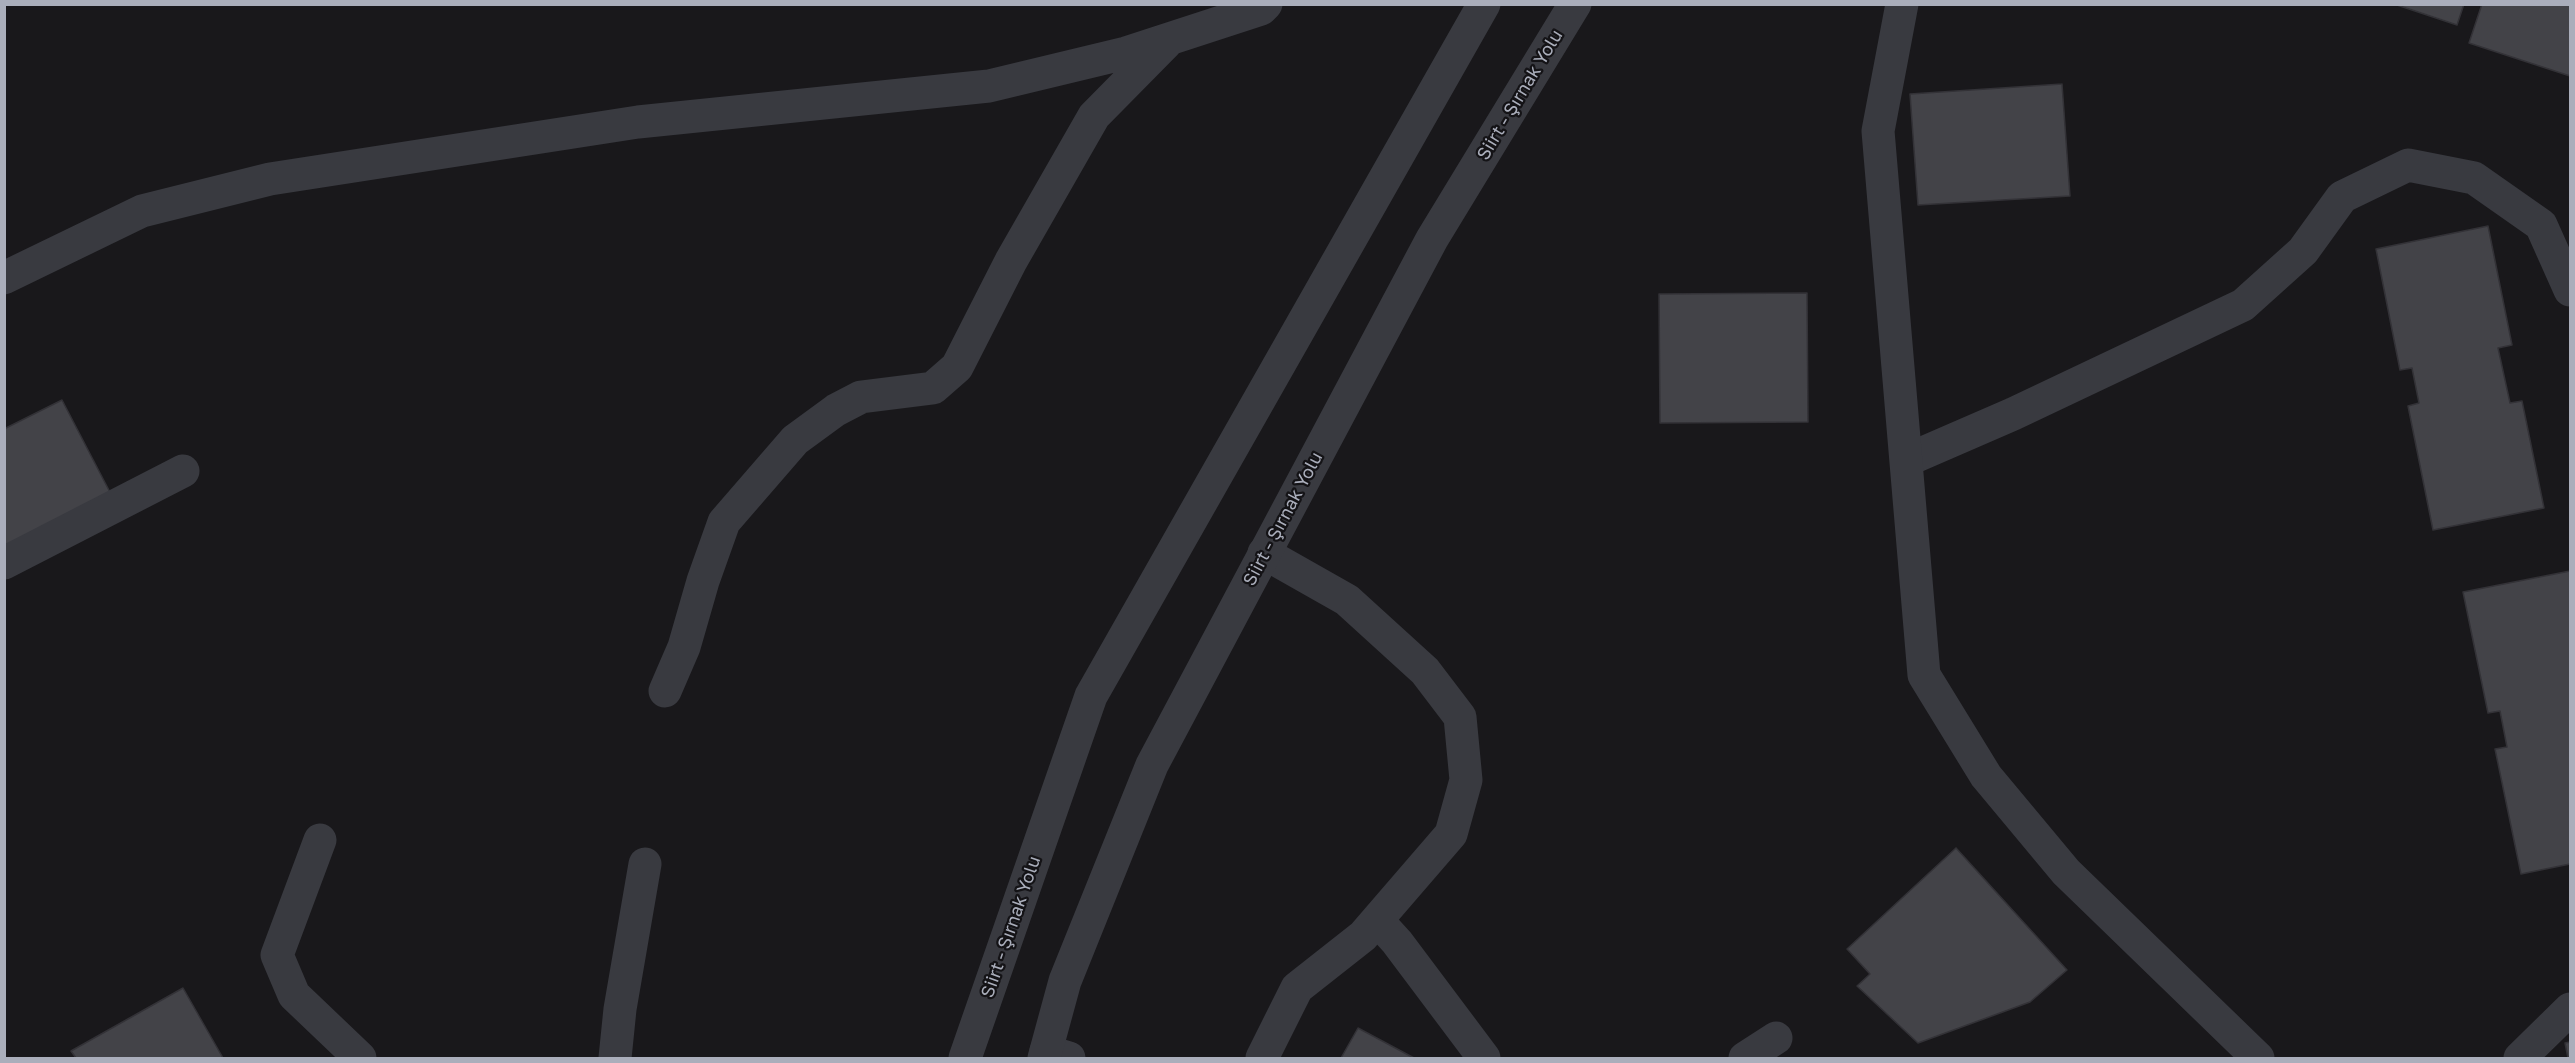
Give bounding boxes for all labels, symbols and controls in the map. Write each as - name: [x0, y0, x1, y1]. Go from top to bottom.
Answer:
- street label: Siirt - Şırnak Yolu: [1473, 26, 1567, 164]
- street label: Siirt - Şırnak Yolu: [1239, 448, 1327, 590]
- street label: Siirt - Şırnak Yolu: [977, 853, 1045, 1001]

